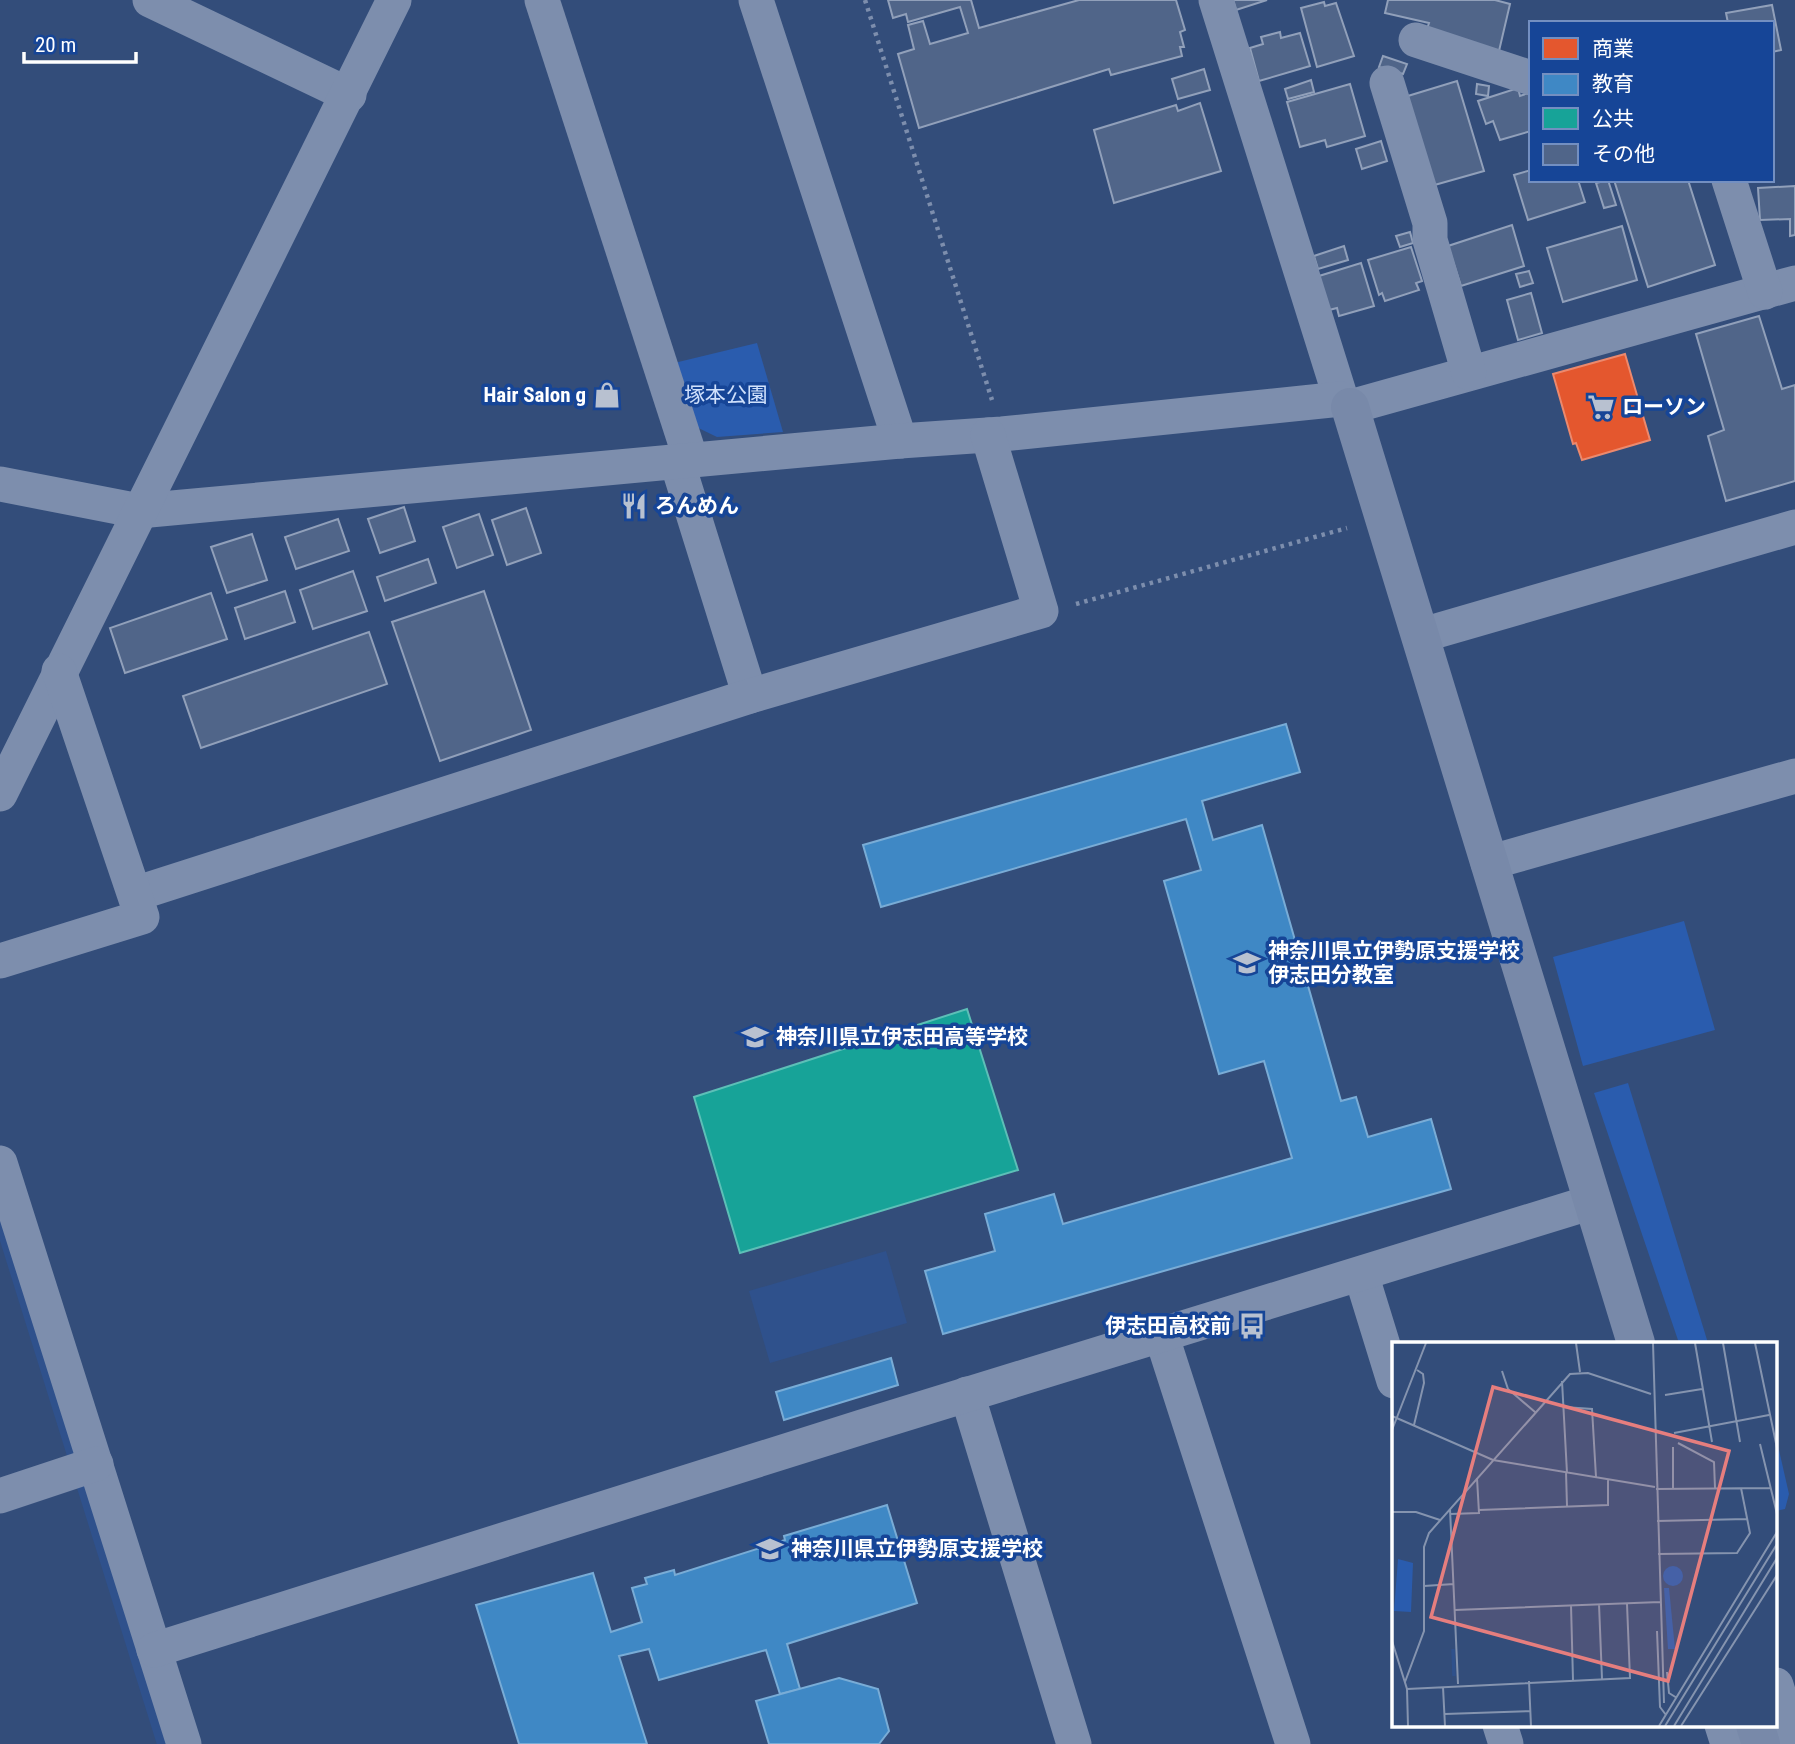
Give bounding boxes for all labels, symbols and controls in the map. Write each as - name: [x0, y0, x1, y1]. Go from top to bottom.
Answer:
- scale bar: [24, 21, 136, 65]
- legend: [1529, 21, 1774, 182]
- text: 20 m: [35, 33, 76, 57]
- text: 商業: [1592, 37, 1634, 61]
- text: 教育: [1592, 72, 1634, 96]
- text: 公共: [1592, 107, 1634, 131]
- text: その他: [1592, 142, 1655, 166]
- shop icon: Hair Salon g: [592, 380, 622, 410]
- place label: Hair Salon g: [483, 383, 586, 407]
- park label: 塚本公園: [684, 383, 768, 407]
- supermarket icon: ローソン: [1586, 392, 1616, 422]
- place label: ローソン: [1622, 395, 1706, 419]
- restaurant icon: ろんめん: [619, 491, 649, 521]
- place label: ろんめん: [655, 494, 739, 518]
- place label: 神奈川県立伊勢原支援学校 伊志田分教室: [1268, 939, 1520, 987]
- school or university icon: 神奈川県立伊勢原支援学校 伊志田分教室: [1232, 948, 1262, 978]
- school or university icon: 神奈川県立伊志田高等学校: [740, 1022, 770, 1052]
- place label: 神奈川県立伊志田高等学校: [776, 1025, 1028, 1049]
- bus stop icon: 伊志田高校前: [1237, 1311, 1267, 1341]
- place label: 伊志田高校前: [1105, 1314, 1231, 1338]
- inset map: [1392, 1342, 1778, 1726]
- school or university icon: 神奈川県立伊勢原支援学校: [755, 1534, 785, 1564]
- place label: 神奈川県立伊勢原支援学校: [791, 1537, 1043, 1561]

